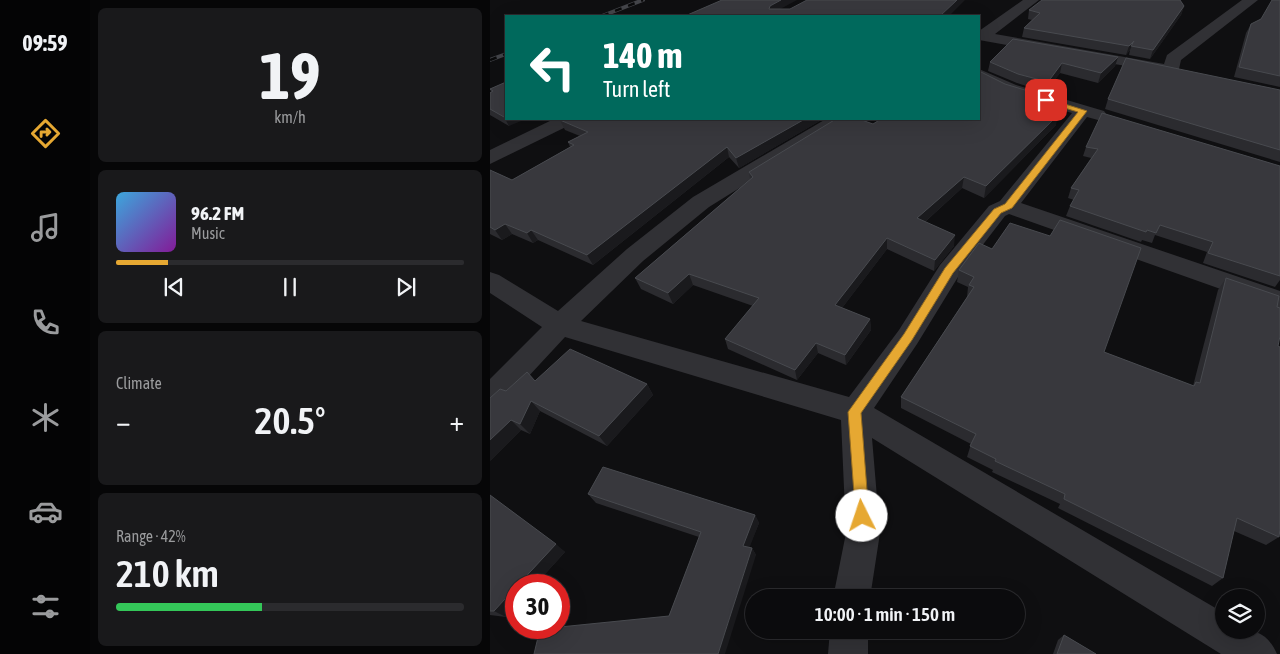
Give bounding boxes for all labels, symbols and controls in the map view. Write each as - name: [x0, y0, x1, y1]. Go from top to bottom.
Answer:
- text: 09:59: [22, 30, 68, 56]
- icon: left: [520, 35, 585, 100]
- text: 140 m: [603, 35, 682, 75]
- text: 19: [259, 38, 321, 113]
- text: Turn left: [603, 76, 670, 102]
- pin: [1025, 79, 1067, 121]
- icon: arrive: [1032, 86, 1060, 114]
- text: km/h: [274, 108, 306, 126]
- icon: directions: [28, 116, 63, 151]
- text: 96.2 FM: [191, 202, 244, 224]
- icon: music: [28, 210, 63, 245]
- text: Music: [191, 224, 225, 242]
- icon: previous: [160, 273, 188, 301]
- icon: pause: [276, 273, 304, 301]
- icon: next: [392, 273, 420, 301]
- icon: phone: [28, 305, 63, 340]
- text: Climate: [116, 374, 162, 392]
- text: 20.5°: [255, 399, 325, 442]
- icon: climate: [28, 400, 63, 435]
- text: −: [116, 405, 131, 437]
- text: +: [449, 405, 464, 437]
- position arrow: [835, 489, 887, 541]
- icon: car: [28, 494, 63, 529]
- text: Range · 42%: [116, 527, 186, 545]
- text: 210 km: [116, 552, 219, 595]
- speed limit sign: 30: [505, 574, 570, 639]
- icon: filters: [28, 589, 63, 624]
- map controls: [1215, 589, 1265, 639]
- button: layers: [1215, 589, 1265, 639]
- text: 10:00 · 1 min · 150 m: [815, 603, 955, 625]

